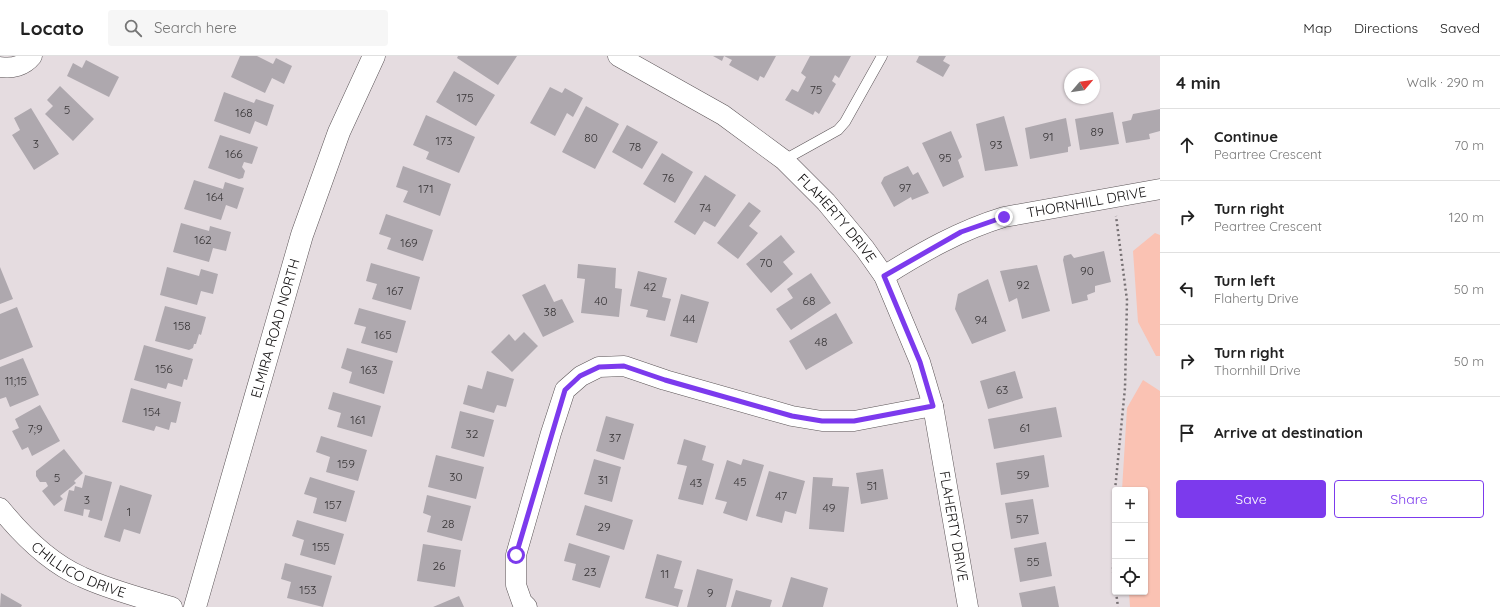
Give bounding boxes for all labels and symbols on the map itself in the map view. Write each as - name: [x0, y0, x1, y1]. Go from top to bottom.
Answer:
- north arrow: [1064, 68, 1100, 104]
- house number: 75: [810, 82, 822, 97]
- house number: 175: [456, 90, 474, 105]
- house number: 5: [64, 102, 70, 117]
- house number: 168: [235, 105, 253, 120]
- house number: 89: [1090, 124, 1104, 139]
- house number: 91: [1042, 129, 1054, 144]
- house number: 80: [584, 130, 598, 145]
- house number: 173: [436, 133, 452, 148]
- house number: 3: [33, 136, 39, 151]
- house number: 93: [990, 137, 1002, 152]
- house number: 78: [629, 139, 641, 154]
- house number: 166: [225, 146, 243, 161]
- house number: 95: [938, 150, 952, 165]
- house number: 76: [662, 170, 675, 185]
- street label: FLAHERTY DRIVE: [794, 170, 881, 266]
- house number: 97: [899, 180, 911, 195]
- house number: 171: [418, 181, 434, 196]
- street label: THORNHILL DRIVE: [1025, 183, 1148, 222]
- house number: 164: [206, 189, 224, 204]
- house number: 74: [699, 200, 711, 215]
- route end: [995, 208, 1013, 226]
- house number: 162: [194, 232, 212, 247]
- house number: 169: [400, 235, 418, 250]
- house number: 70: [759, 255, 773, 270]
- street label: ELMIRA ROAD NORTH: [247, 256, 304, 400]
- house number: 90: [1080, 263, 1094, 278]
- house number: 92: [1016, 277, 1030, 292]
- house number: 42: [644, 279, 657, 294]
- house number: 167: [386, 283, 404, 298]
- house number: 40: [594, 293, 608, 308]
- house number: 68: [803, 293, 815, 308]
- house number: 38: [544, 304, 556, 319]
- house number: 44: [683, 311, 695, 326]
- house number: 94: [974, 312, 988, 327]
- house number: 158: [173, 318, 191, 333]
- house number: 165: [374, 327, 392, 342]
- house number: 48: [815, 334, 827, 349]
- house number: 156: [155, 361, 173, 376]
- house number: 163: [360, 362, 378, 377]
- house number: 11;15: [5, 373, 27, 388]
- house number: 63: [996, 382, 1008, 397]
- house number: 154: [143, 404, 161, 419]
- house number: 161: [350, 412, 366, 427]
- house number: 61: [1020, 420, 1030, 435]
- house number: 7;9: [27, 421, 43, 436]
- house number: 32: [466, 426, 479, 441]
- house number: 37: [609, 430, 621, 445]
- house number: 159: [337, 456, 355, 471]
- house number: 59: [1016, 467, 1030, 482]
- house number: 30: [449, 469, 463, 484]
- house number: 5: [54, 470, 60, 485]
- street label: FLAHERTY DRIVE: [935, 470, 972, 583]
- house number: 31: [598, 472, 608, 487]
- house number: 45: [734, 474, 746, 489]
- house number: 43: [690, 475, 702, 490]
- house number: 51: [867, 478, 877, 493]
- house number: 47: [775, 488, 787, 503]
- house number: 3: [84, 492, 90, 507]
- house number: 157: [324, 497, 342, 512]
- house number: 49: [823, 500, 836, 515]
- house number: 1: [127, 504, 131, 519]
- house number: 57: [1016, 511, 1028, 526]
- house number: 28: [441, 516, 455, 531]
- house number: 29: [597, 519, 611, 534]
- street label: CHILLICO DRIVE: [28, 537, 128, 602]
- house number: 155: [312, 539, 330, 554]
- route start: [507, 546, 525, 564]
- house number: 55: [1026, 554, 1040, 569]
- house number: 26: [432, 558, 446, 573]
- house number: 23: [584, 564, 596, 579]
- house number: 11: [661, 566, 669, 581]
- house number: 153: [299, 582, 317, 597]
- house number: 9: [707, 585, 714, 600]

